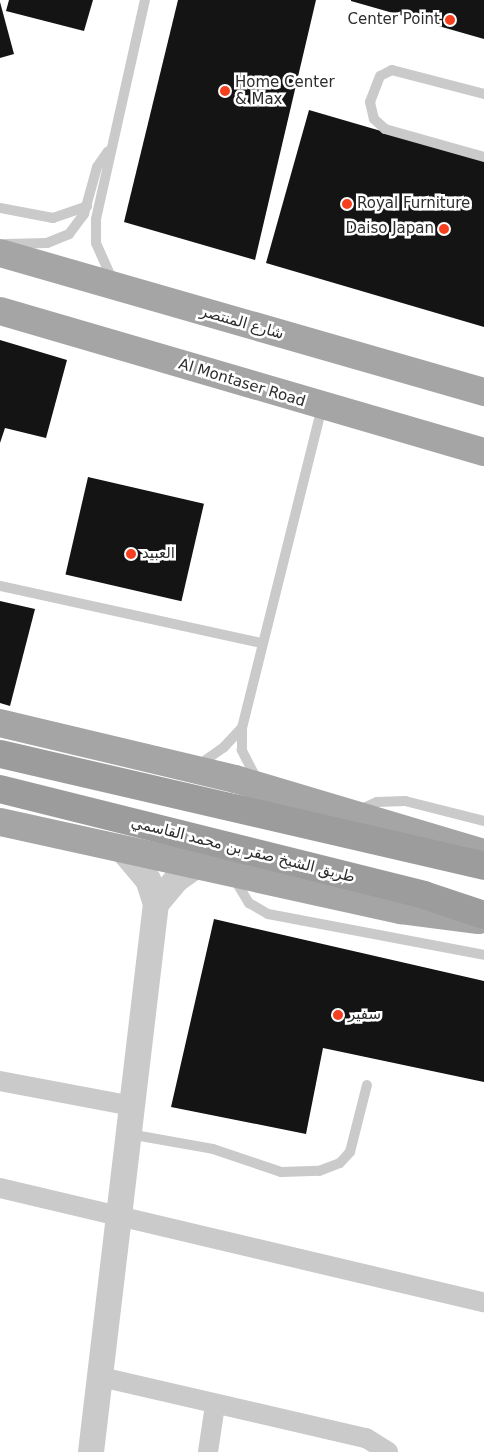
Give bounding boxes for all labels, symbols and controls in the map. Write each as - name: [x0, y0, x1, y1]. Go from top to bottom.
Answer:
- place label: Center Point: [348, 11, 440, 29]
- marker: Center Point: [444, 14, 456, 26]
- place label: Home Center & Max: [235, 73, 335, 108]
- marker: Home Center & Max: [219, 85, 231, 97]
- place label: Royal Furniture: [357, 195, 470, 213]
- marker: Royal Furniture: [341, 198, 353, 210]
- place label: Daiso Japan: [345, 220, 434, 238]
- marker: Daiso Japan: [438, 223, 450, 235]
- street label: شارع المنتصر: [198, 303, 286, 343]
- street label: Al Montaser Road: [176, 355, 308, 411]
- place label: العبيد: [142, 545, 175, 563]
- marker: العبيد: [124, 547, 138, 561]
- street label: طريق الشيخ صقر بن محمد القاسمي: [129, 813, 357, 887]
- place label: سفير: [348, 1006, 381, 1024]
- marker: سفير: [332, 1009, 344, 1021]

